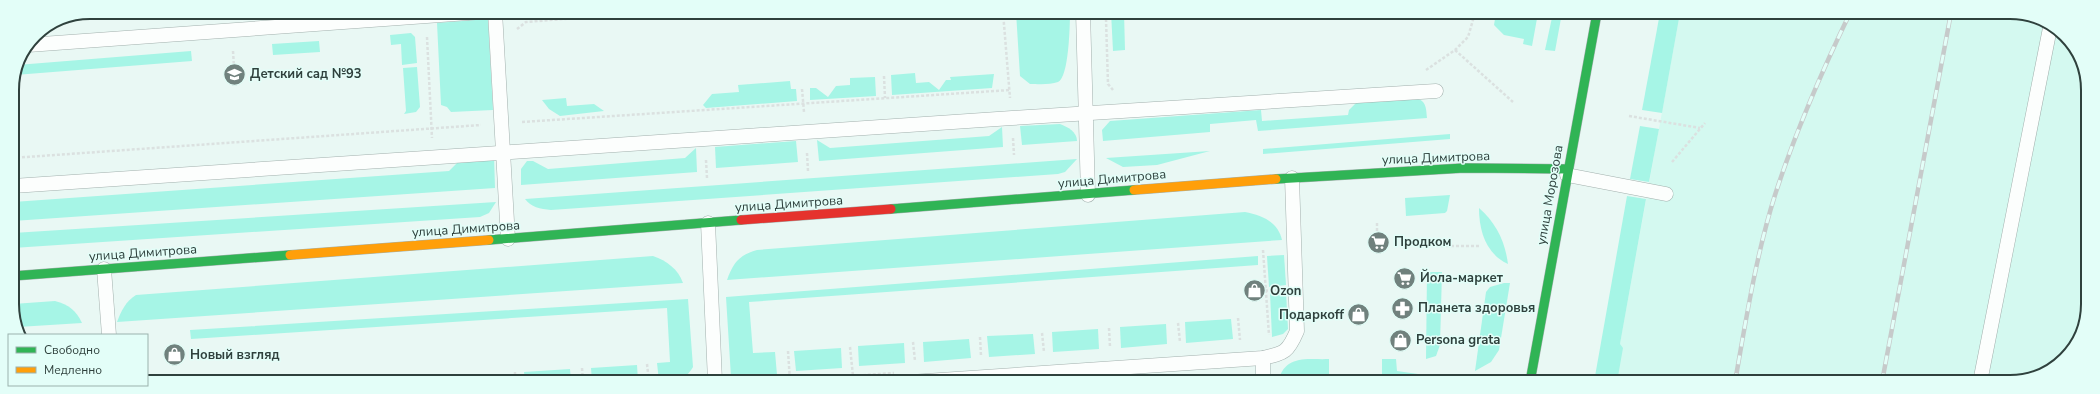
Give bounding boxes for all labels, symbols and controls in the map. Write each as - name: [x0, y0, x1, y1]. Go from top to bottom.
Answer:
- school or university icon: Детский сад №93: [222, 61, 248, 87]
- place label: Детский сад №93: [250, 65, 362, 83]
- street label: улица Морозова: [1532, 144, 1568, 246]
- street label: улица Димитрова: [1382, 147, 1490, 169]
- street label: улица Димитрова: [1057, 165, 1167, 193]
- street label: улица Димитрова: [734, 191, 844, 217]
- street label: улица Димитрова: [411, 216, 521, 242]
- supermarket icon: Продком: [1366, 229, 1392, 255]
- place label: Продком: [1394, 233, 1452, 251]
- street label: улица Димитрова: [88, 240, 198, 266]
- supermarket icon: Йола-маркет: [1391, 265, 1417, 291]
- place label: Йола-маркет: [1420, 268, 1504, 287]
- shop icon: Ozon: [1241, 278, 1267, 304]
- place label: Ozon: [1270, 282, 1301, 300]
- pharmacy icon: Планета здоровья: [1390, 295, 1416, 321]
- place label: Планета здоровья: [1418, 299, 1535, 317]
- shop icon: Подаркоff: [1346, 302, 1372, 328]
- place label: Подаркоff: [1279, 306, 1344, 324]
- shop icon: Persona grata: [1388, 327, 1414, 353]
- place label: Persona grata: [1416, 331, 1500, 349]
- legend: [8, 334, 148, 386]
- text: Свободно: [44, 342, 100, 358]
- shop icon: Новый взгляд: [162, 342, 188, 368]
- place label: Новый взгляд: [190, 346, 279, 364]
- text: Медленно: [44, 362, 102, 378]

